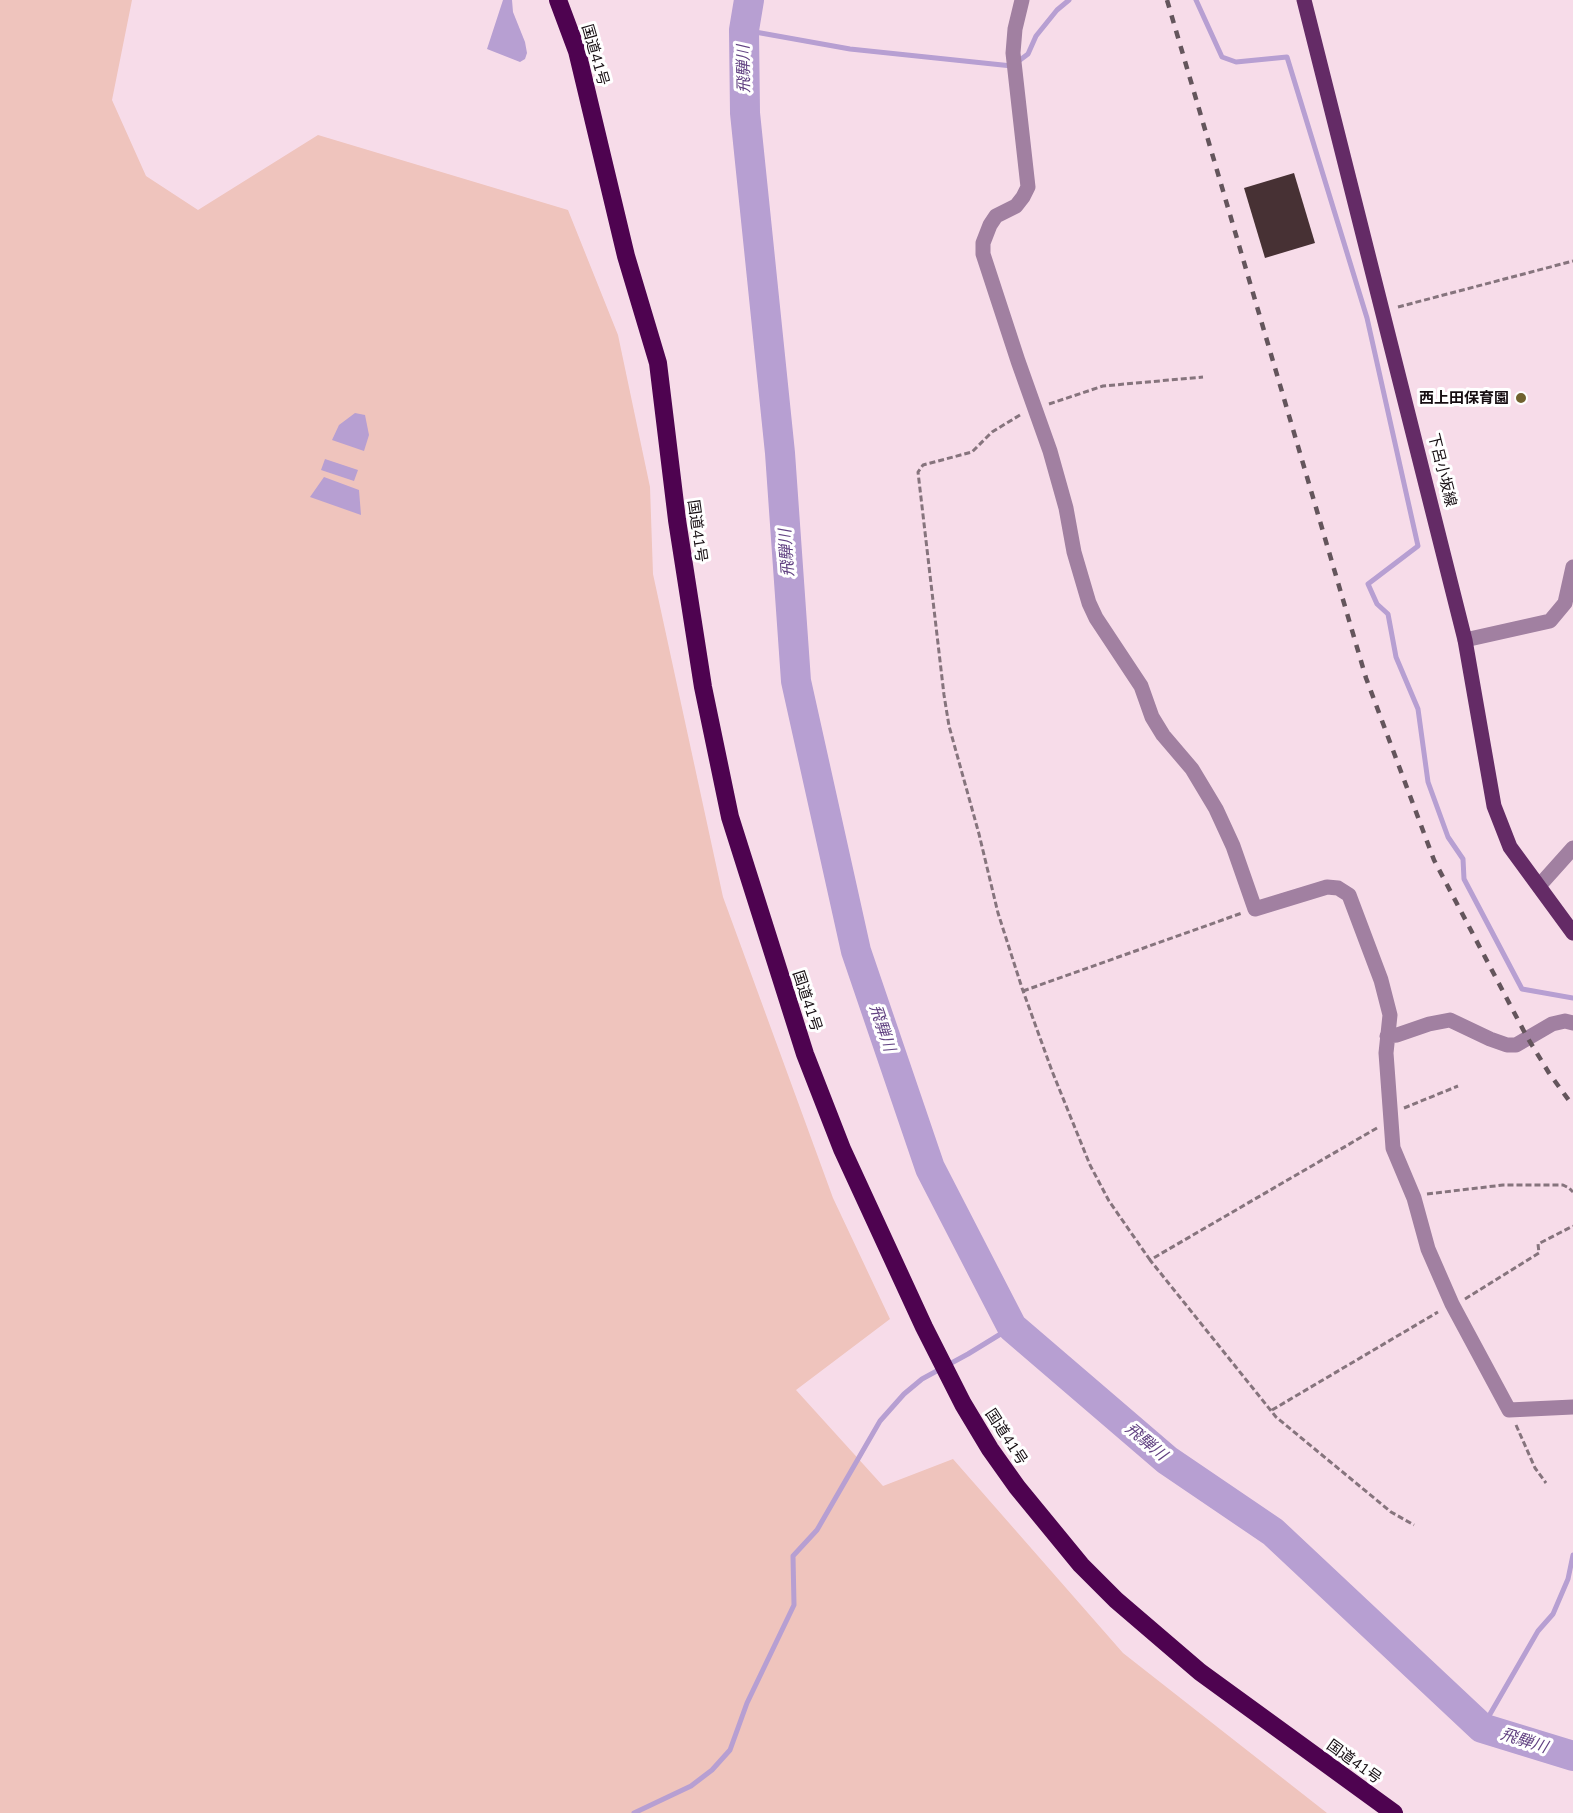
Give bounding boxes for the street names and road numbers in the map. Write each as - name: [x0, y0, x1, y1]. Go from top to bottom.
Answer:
- street label: 国道41号: [578, 22, 612, 88]
- street label: 下呂小坂線: [1424, 431, 1460, 509]
- street label: 国道41号: [684, 499, 710, 563]
- street label: 国道41号: [789, 968, 825, 1034]
- street label: 国道41号: [981, 1406, 1031, 1468]
- street label: 国道41号: [1323, 1736, 1385, 1788]

